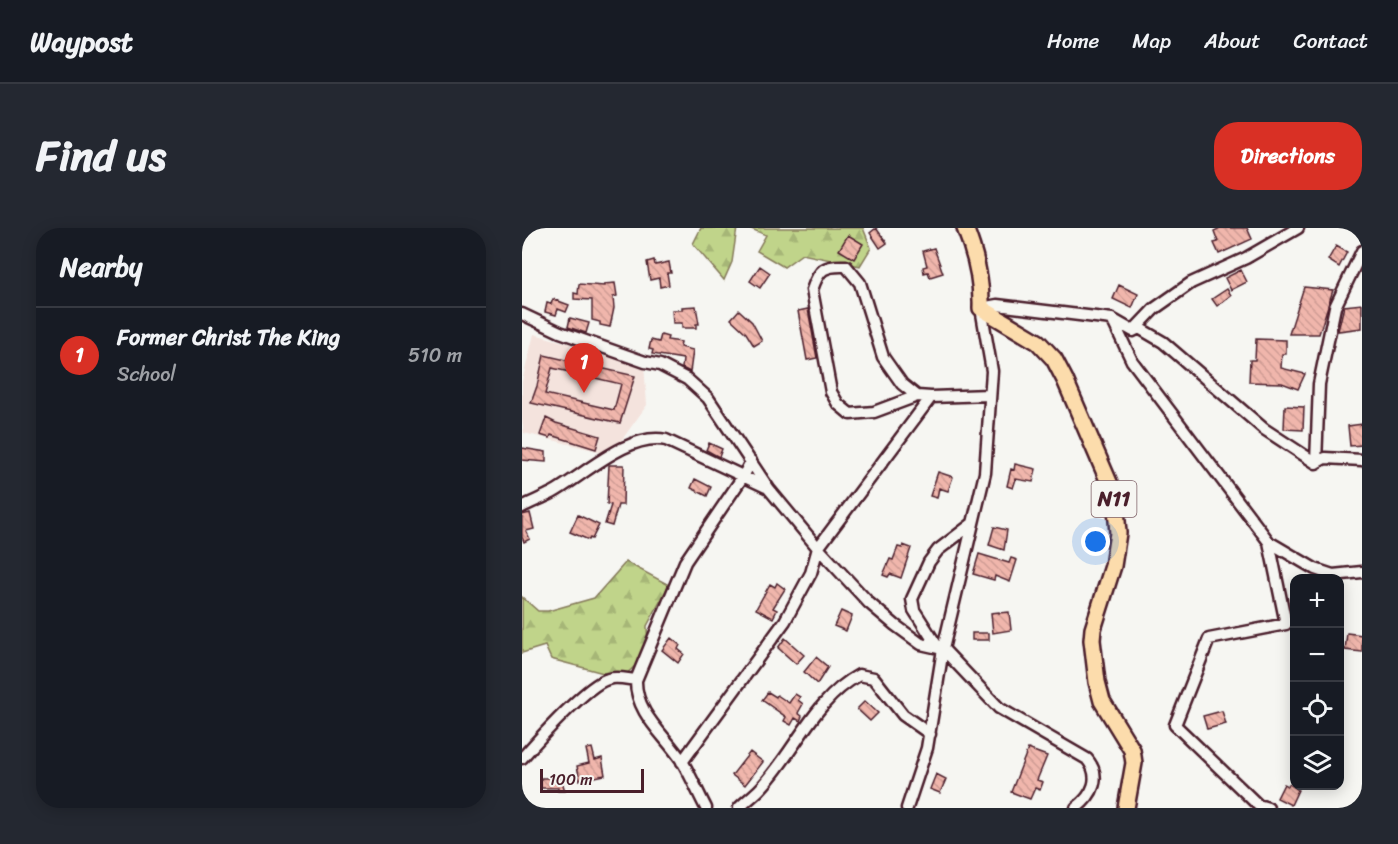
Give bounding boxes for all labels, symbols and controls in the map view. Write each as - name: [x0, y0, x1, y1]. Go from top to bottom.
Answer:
- text: Waypost: [30, 17, 133, 66]
- text: Home: [1047, 22, 1099, 60]
- text: Map: [1132, 22, 1171, 60]
- text: About: [1204, 22, 1261, 60]
- text: Contact: [1294, 22, 1368, 60]
- text: Find us: [36, 119, 166, 193]
- button: Directions: [1214, 122, 1362, 190]
- text: Nearby: [60, 244, 142, 290]
- text: Former Christ The King: [117, 318, 340, 357]
- text: 1: [75, 338, 84, 373]
- text: 510 m: [408, 338, 462, 373]
- pin: 1: [564, 344, 604, 393]
- text: School: [117, 357, 176, 392]
- road number: N11: [1092, 481, 1136, 517]
- your location: [1081, 527, 1110, 556]
- map controls: [1290, 574, 1344, 790]
- button: +: [1290, 574, 1344, 628]
- button: −: [1290, 628, 1344, 682]
- button: locate: [1290, 682, 1344, 736]
- button: layers: [1290, 736, 1344, 790]
- text: 100 m: [549, 765, 593, 794]
- scale bar: [540, 766, 644, 794]

